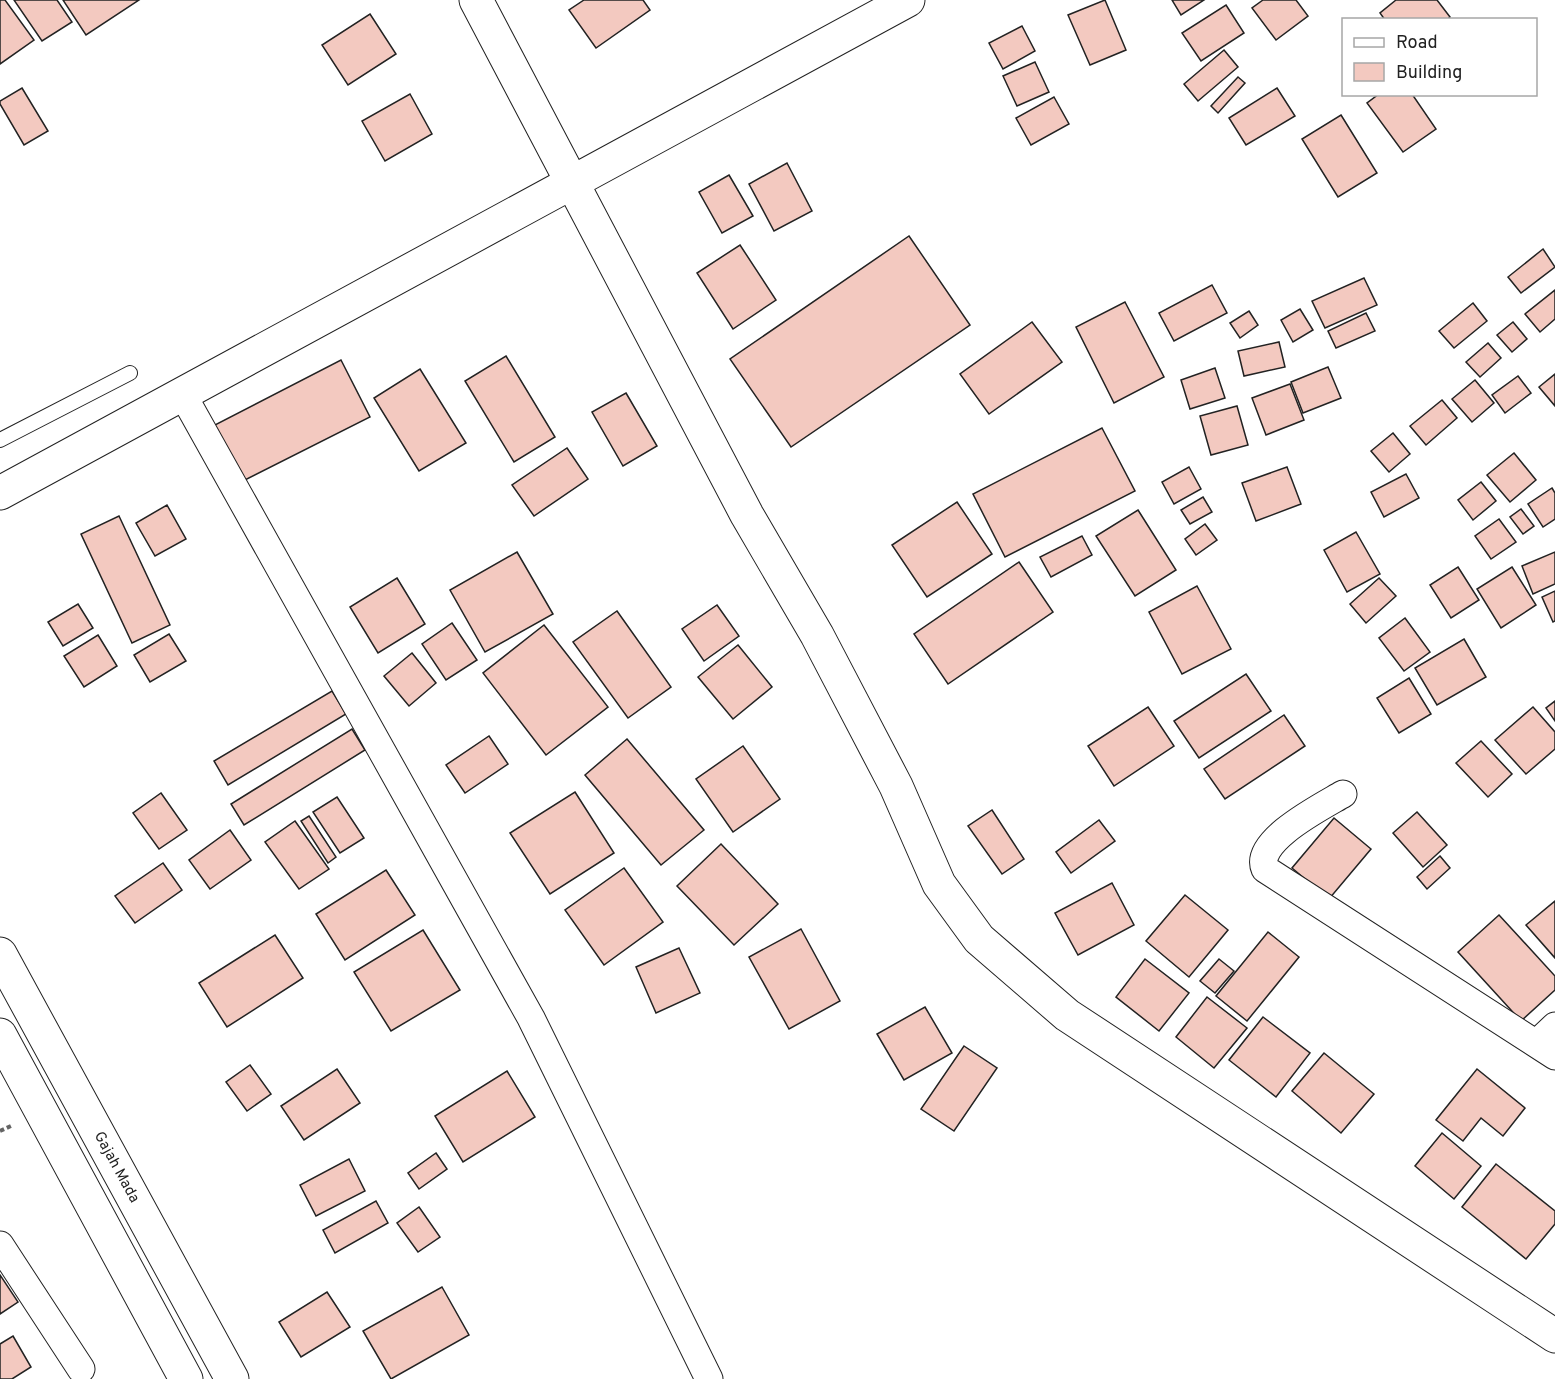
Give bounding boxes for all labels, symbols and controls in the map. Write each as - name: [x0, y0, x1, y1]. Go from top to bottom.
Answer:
- legend: [1342, 18, 1537, 96]
- text: Road: [1396, 32, 1438, 55]
- text: Building: [1396, 62, 1462, 85]
- street label: Gajah Mada: [89, 1128, 144, 1206]

